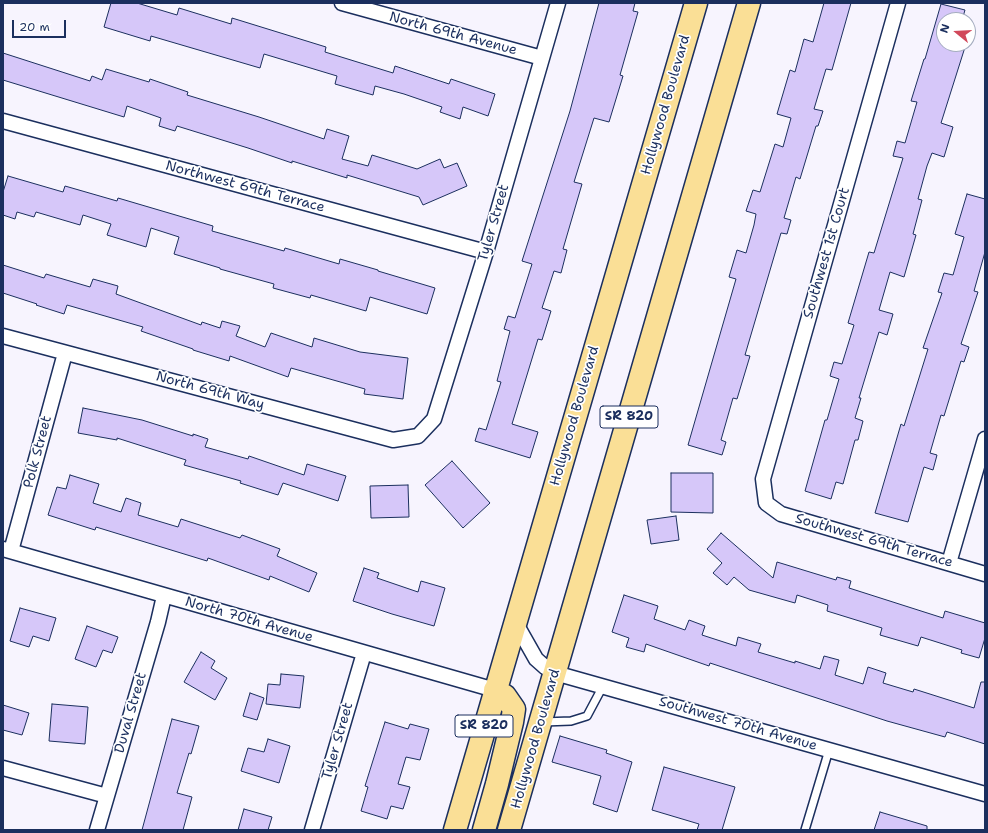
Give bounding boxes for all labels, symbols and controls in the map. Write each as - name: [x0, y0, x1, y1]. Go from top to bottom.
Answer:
- street label: North 69th Avenue: [387, 9, 519, 59]
- scale bar: [14, 12, 68, 38]
- north arrow: [936, 12, 976, 52]
- text: 20 m: [19, 19, 50, 35]
- text: N: [937, 22, 954, 35]
- street label: Hollywood Boulevard: [638, 33, 694, 177]
- street label: Northwest 69th Terrace: [164, 158, 326, 216]
- street label: Tyler Street: [475, 182, 513, 264]
- street label: Southwest 1st Court: [800, 186, 854, 320]
- street label: Hollywood Boulevard: [547, 344, 603, 488]
- street label: North 69th Way: [154, 368, 266, 414]
- road number: SR 820: [600, 406, 658, 428]
- street label: Polk Street: [20, 414, 56, 490]
- street label: Southwest 69th Terrace: [793, 510, 955, 572]
- street label: North 70th Avenue: [183, 594, 315, 646]
- street label: Hollywood Boulevard: [508, 667, 564, 811]
- street label: Duval Street: [111, 671, 151, 755]
- street label: Southwest 70th Avenue: [657, 693, 819, 755]
- street label: Tyler Street: [319, 700, 357, 782]
- road number: SR 820: [455, 715, 513, 737]

